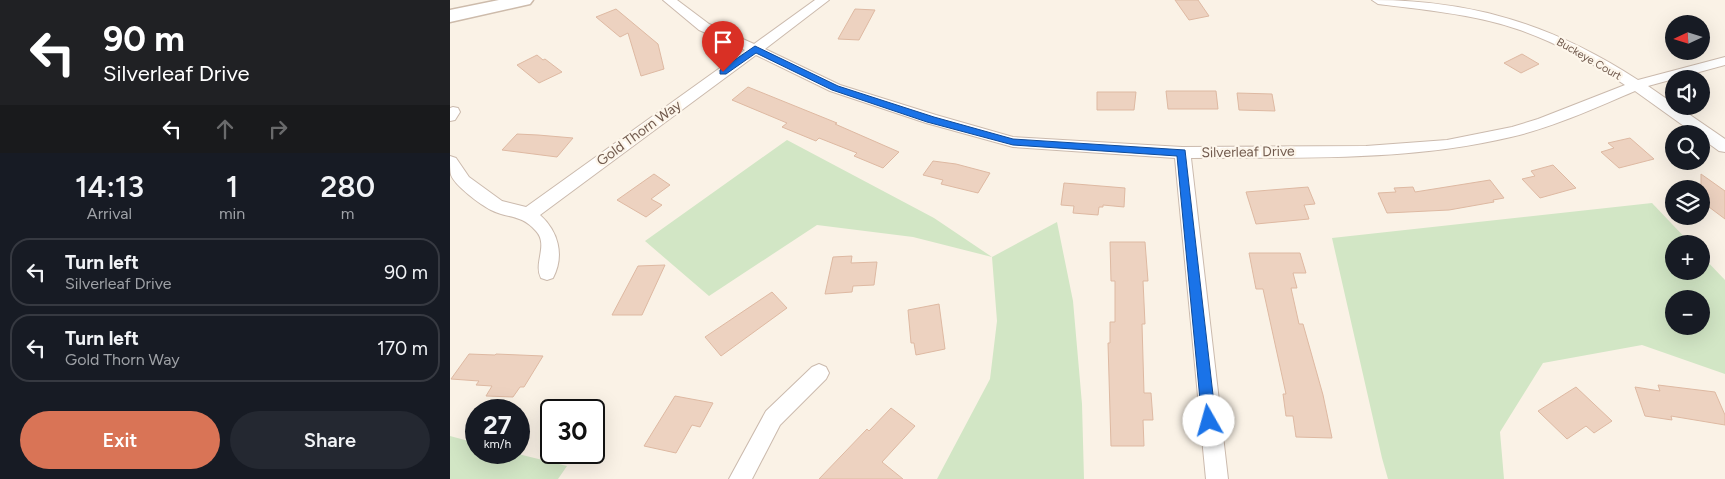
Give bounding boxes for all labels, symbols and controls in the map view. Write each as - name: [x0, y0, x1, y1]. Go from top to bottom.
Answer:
- north arrow: [1665, 15, 1710, 60]
- map controls: [1665, 15, 1710, 335]
- text: 90 m: [103, 18, 185, 60]
- icon: left: [20, 20, 85, 85]
- pin: [702, 21, 744, 72]
- icon: arrive: [709, 28, 737, 56]
- street label: Buckeye Court: [1554, 35, 1624, 83]
- text: Silverleaf Drive: [103, 60, 250, 87]
- button: sound: [1665, 70, 1710, 115]
- street label: Gold Thorn Way: [593, 96, 685, 169]
- icon: left: [158, 115, 186, 143]
- icon: ahead: [211, 115, 239, 143]
- icon: right: [264, 115, 292, 143]
- button: search: [1665, 125, 1710, 170]
- street label: Silverleaf Drive: [1201, 143, 1295, 161]
- text: 14:13: [75, 168, 144, 205]
- text: 1: [226, 168, 238, 205]
- text: 280: [320, 168, 375, 205]
- button: layers: [1665, 180, 1710, 225]
- text: Arrival: [87, 204, 132, 223]
- text: min: [219, 204, 245, 223]
- text: m: [341, 204, 354, 223]
- button: +: [1665, 235, 1710, 280]
- text: Turn left: [65, 251, 139, 274]
- icon: left: [22, 258, 50, 286]
- text: 90 m: [384, 261, 428, 284]
- text: Silverleaf Drive: [65, 274, 172, 293]
- button: −: [1665, 290, 1710, 335]
- text: Turn left: [65, 327, 139, 350]
- icon: left: [22, 334, 50, 362]
- text: 170 m: [377, 337, 428, 360]
- text: Gold Thorn Way: [65, 350, 180, 369]
- position arrow: [1182, 394, 1234, 446]
- speed limit sign: 30: [540, 399, 605, 464]
- text: 27: [483, 410, 512, 440]
- button: Exit: [20, 411, 220, 469]
- button: Share: [230, 411, 430, 469]
- text: km/h: [484, 437, 511, 451]

